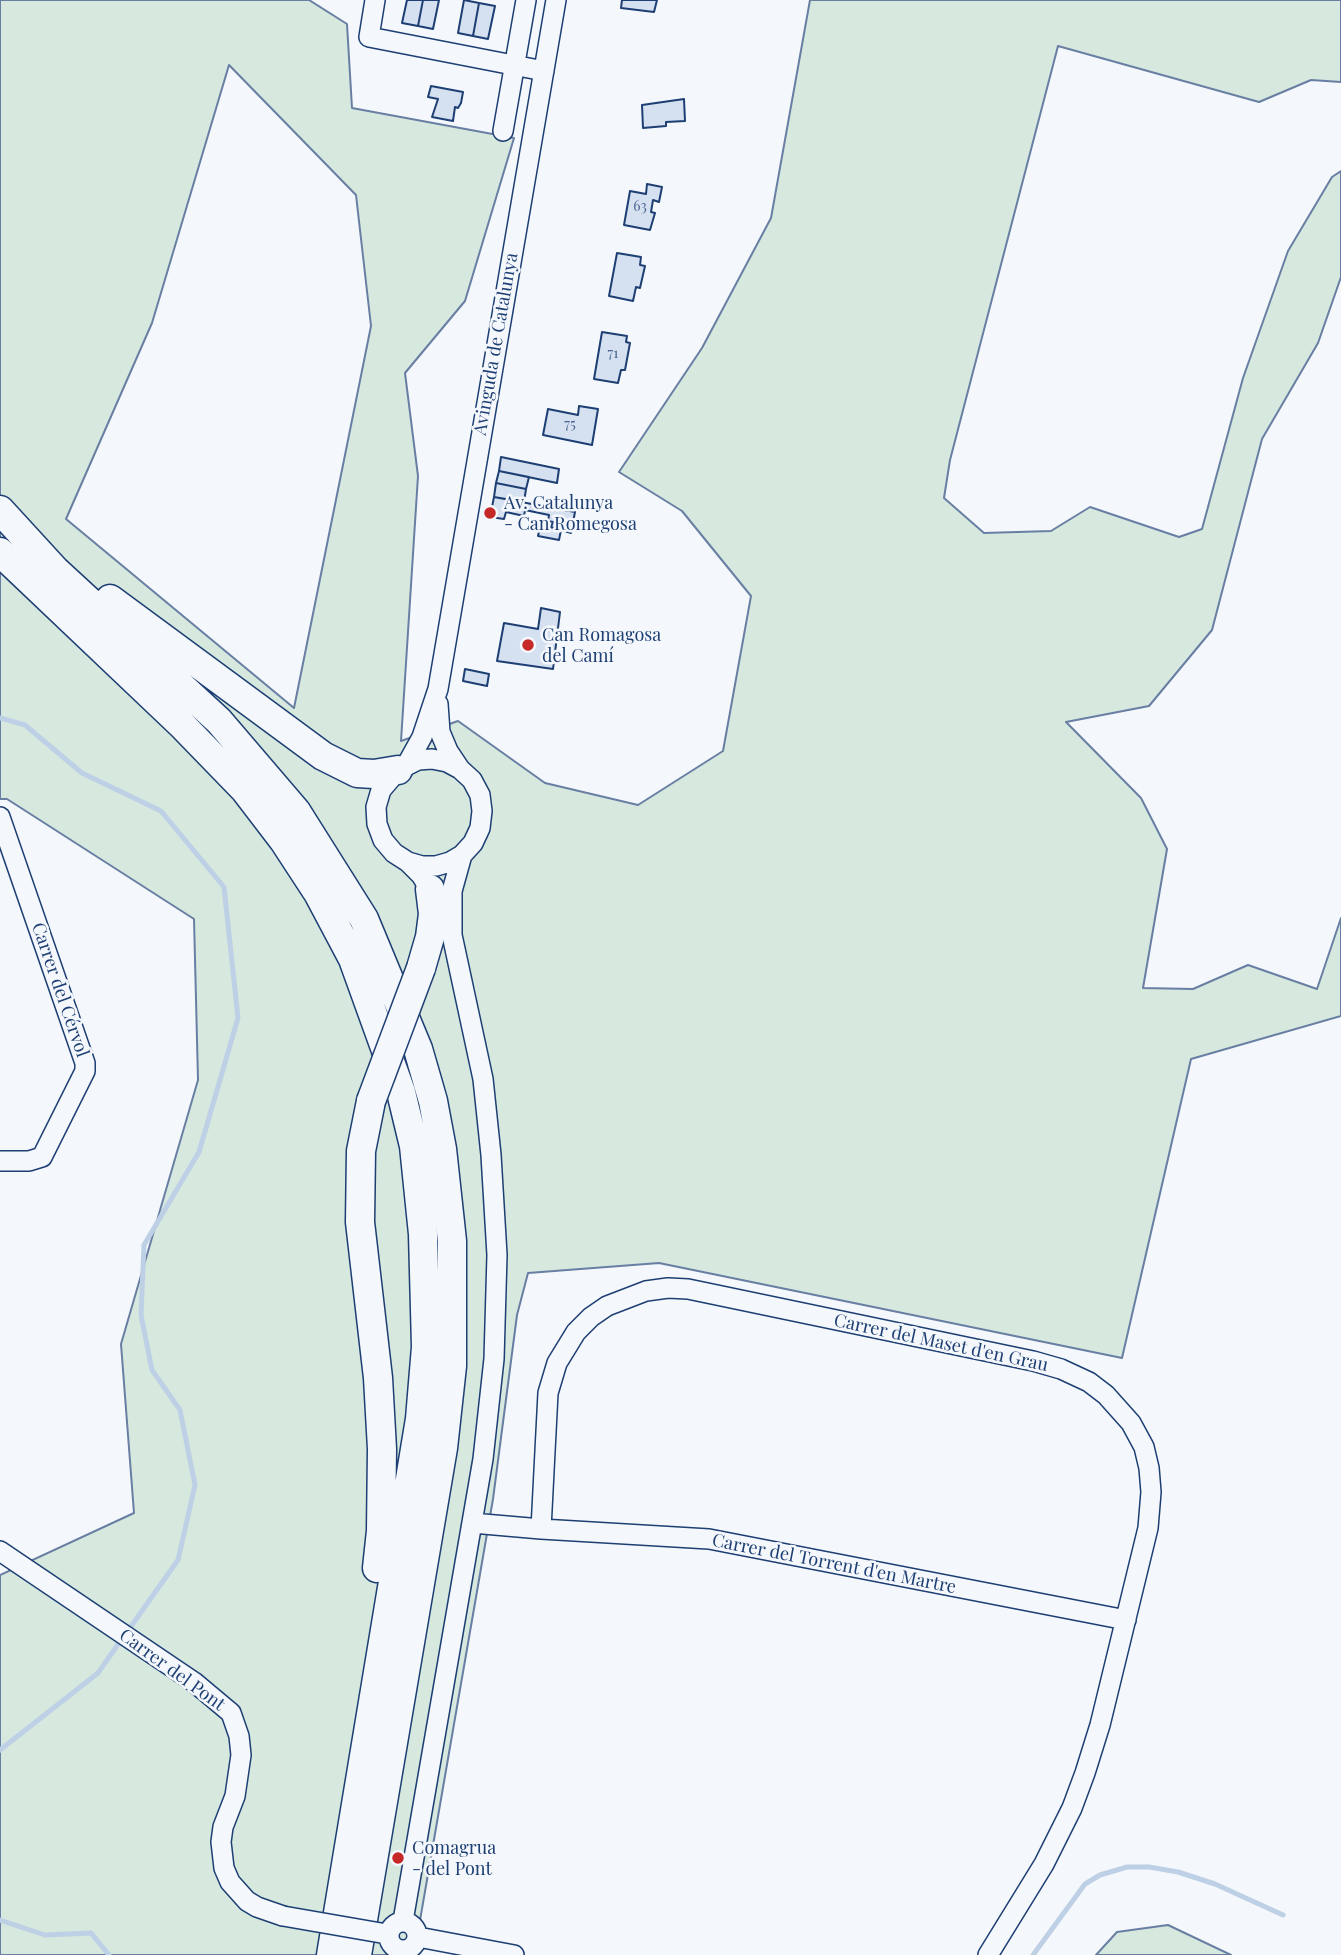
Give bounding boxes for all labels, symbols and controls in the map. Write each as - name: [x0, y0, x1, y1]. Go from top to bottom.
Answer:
- house number: 63: [633, 199, 647, 215]
- street label: Avinguda de Catalunya: [469, 251, 523, 437]
- house number: 71: [608, 346, 618, 362]
- house number: 75: [564, 417, 576, 433]
- place label: Av. Catalunya - Can Romegosa: [504, 492, 637, 534]
- marker: Av. Catalunya - Can Romegosa: [482, 505, 498, 521]
- place label: Can Romagosa del Camí: [542, 624, 661, 666]
- marker: Can Romagosa del Camí: [520, 637, 536, 653]
- street label: Carrer del Cérvol: [27, 920, 93, 1060]
- street label: Carrer del Maset d'en Grau: [832, 1310, 1050, 1376]
- street label: Carrer del Torrent d'en Martre: [710, 1530, 958, 1598]
- street label: Carrer del Pont: [115, 1624, 229, 1716]
- place label: Comagrua - del Pont: [412, 1837, 496, 1880]
- marker: Comagrua - del Pont: [390, 1850, 406, 1866]

